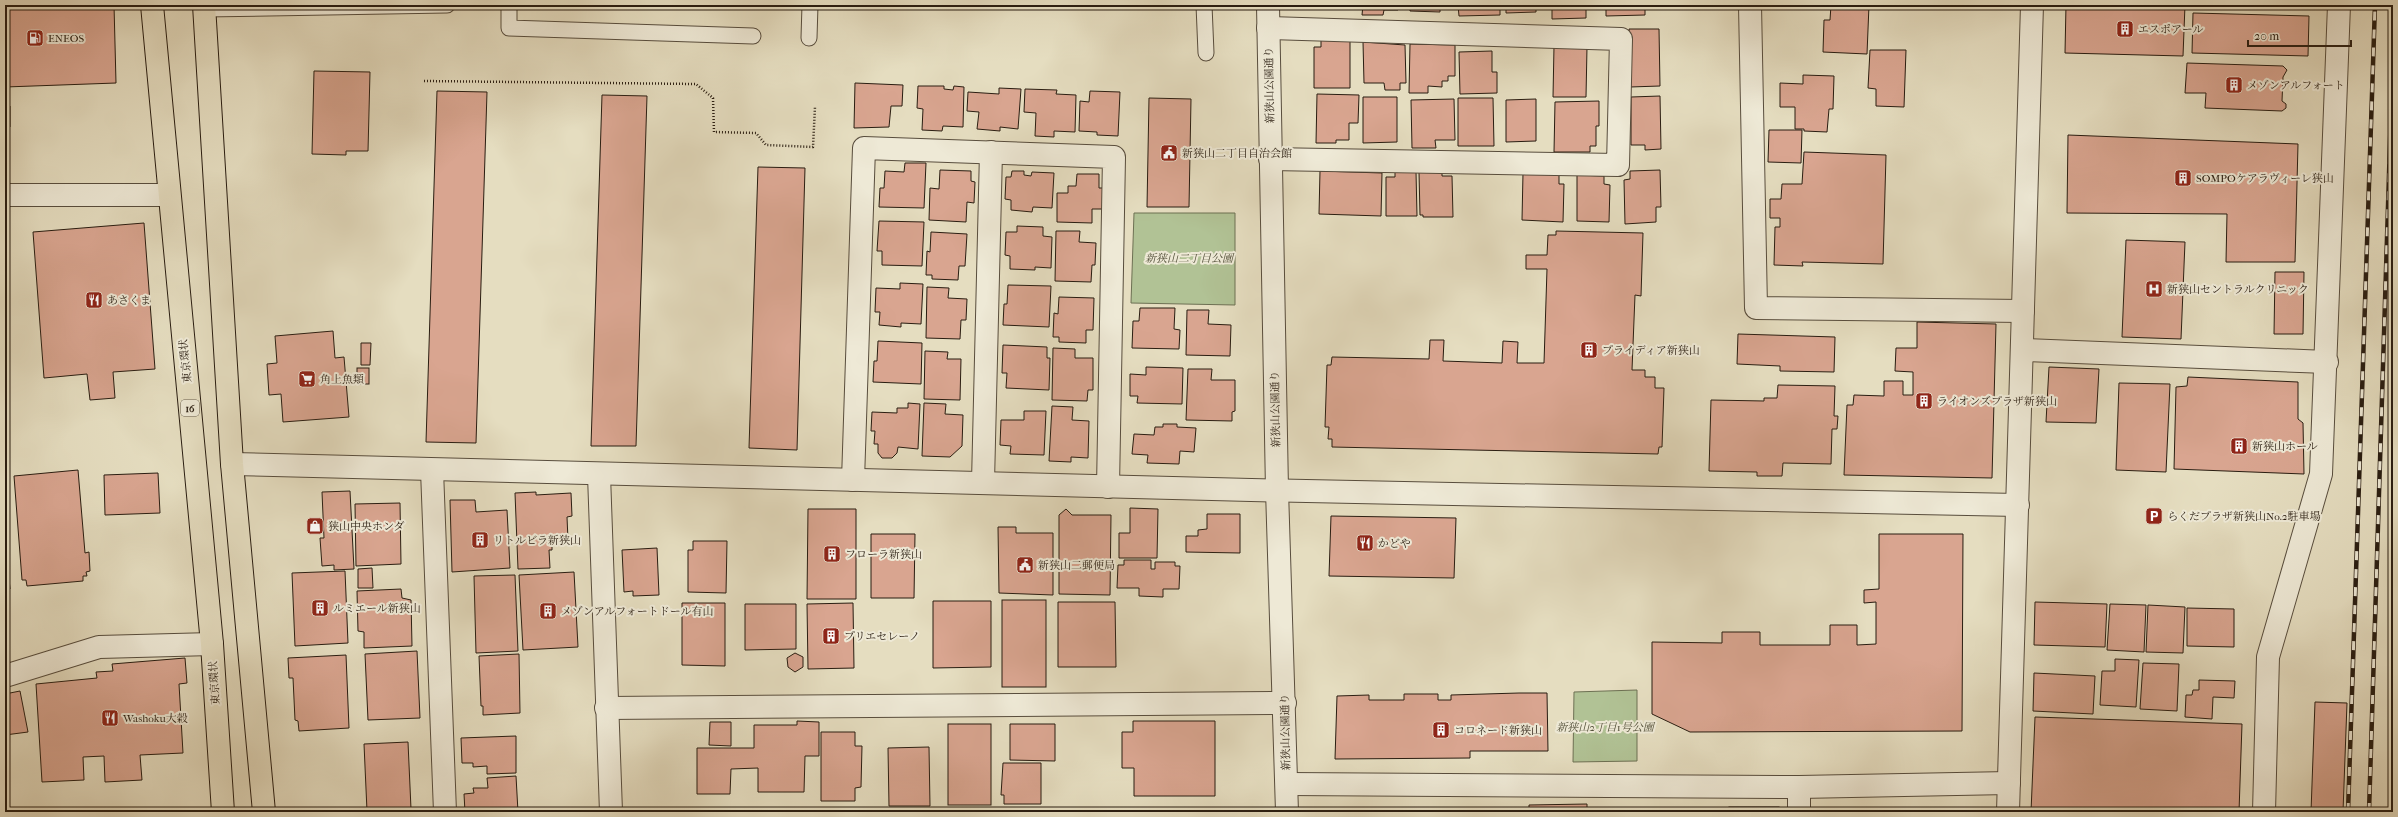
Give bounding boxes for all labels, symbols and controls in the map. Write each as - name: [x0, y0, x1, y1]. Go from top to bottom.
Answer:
- building icon: エスポアール: [2115, 19, 2135, 39]
- scale bar: [2248, 22, 2351, 48]
- place label: エスポアール: [2138, 23, 2203, 36]
- fuel station icon: ENEOS: [25, 28, 45, 48]
- text: 20 m: [2254, 29, 2279, 43]
- place label: ENEOS: [48, 32, 84, 45]
- street label: 新狭山公園通り: [1262, 46, 1277, 124]
- building icon: メゾンアルフォート: [2224, 75, 2244, 95]
- place label: メゾンアルフォート: [2247, 79, 2345, 92]
- public building icon: 新狭山二丁目自治会館: [1159, 143, 1179, 163]
- place label: 新狭山二丁目自治会館: [1182, 147, 1292, 160]
- building icon: SOMPOケアラヴィーレ狭山: [2173, 168, 2193, 188]
- place label: SOMPOケアラヴィーレ狭山: [2196, 172, 2334, 185]
- park label: 新狭山二丁目公園: [1145, 252, 1235, 265]
- hospital icon: 新狭山セントラルクリニック: [2144, 279, 2164, 299]
- place label: 新狭山セントラルクリニック: [2167, 283, 2309, 296]
- restaurant icon: あさくま: [84, 290, 104, 310]
- place label: あさくま: [107, 294, 151, 307]
- street label: 東京環状: [177, 338, 194, 384]
- building icon: プライディア新狭山: [1579, 340, 1599, 360]
- place label: プライディア新狭山: [1602, 344, 1700, 357]
- supermarket icon: 角上魚類: [297, 369, 317, 389]
- street label: 新狭山公園通り: [1268, 370, 1283, 448]
- place label: 角上魚類: [320, 373, 364, 386]
- building icon: ライオンズプラザ新狭山: [1914, 391, 1934, 411]
- place label: ライオンズプラザ新狭山: [1937, 395, 2057, 408]
- road number: 16: [181, 400, 199, 416]
- building icon: 新狭山ホール: [2229, 436, 2249, 456]
- place label: 新狭山ホール: [2252, 440, 2318, 453]
- parking icon: らくだプラザ新狭山No.2駐車場: [2144, 506, 2164, 526]
- place label: らくだプラザ新狭山No.2駐車場: [2167, 510, 2321, 523]
- shop icon: 狭山中央ホンダ: [305, 516, 325, 536]
- place label: 狭山中央ホンダ: [328, 520, 405, 533]
- building icon: リトルビラ新狭山: [470, 530, 490, 550]
- restaurant icon: かどや: [1355, 533, 1375, 553]
- place label: リトルビラ新狭山: [493, 534, 581, 547]
- place label: かどや: [1378, 537, 1411, 550]
- building icon: フローラ新狭山: [822, 544, 842, 564]
- place label: フローラ新狭山: [845, 548, 922, 561]
- public building icon: 新狭山二郵便局: [1015, 555, 1035, 575]
- place label: 新狭山二郵便局: [1038, 559, 1115, 572]
- building icon: ルミエール新狭山: [310, 598, 330, 618]
- building icon: メゾンアルフォートドール有山: [538, 601, 558, 621]
- place label: ルミエール新狭山: [333, 602, 421, 615]
- place label: メゾンアルフォートドール有山: [561, 605, 713, 618]
- building icon: プリエセレーノ: [821, 626, 841, 646]
- place label: プリエセレーノ: [844, 630, 920, 643]
- street label: 東京環状: [206, 661, 223, 705]
- street label: 新狭山公園通り: [1278, 693, 1293, 771]
- restaurant icon: Washoku大穀: [100, 708, 120, 728]
- place label: Washoku大穀: [122, 712, 188, 725]
- building icon: コロネード新狭山: [1431, 720, 1451, 740]
- park label: 新狭山2丁目1号公園: [1556, 721, 1656, 734]
- place label: コロネード新狭山: [1454, 724, 1542, 737]

